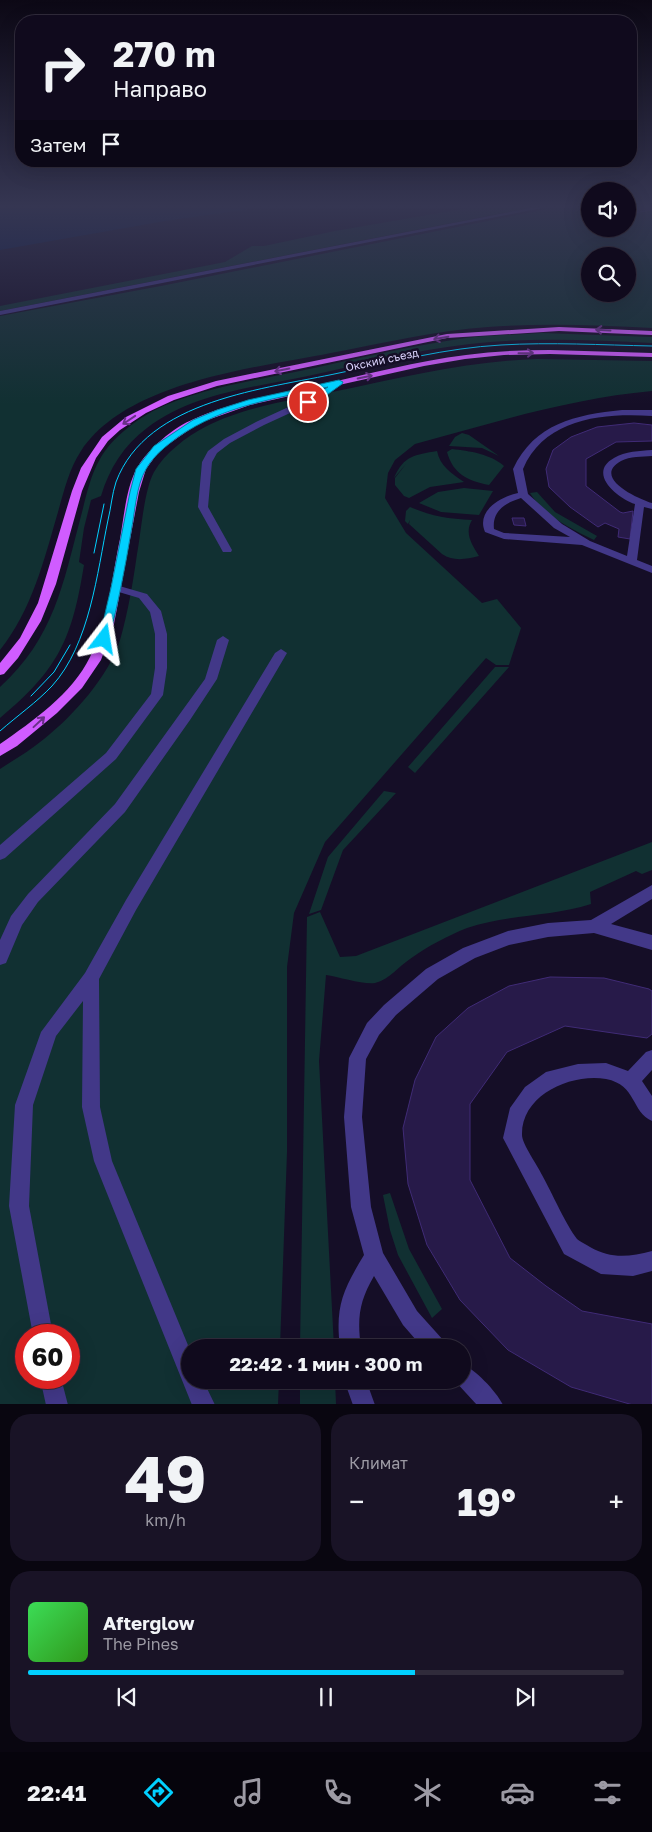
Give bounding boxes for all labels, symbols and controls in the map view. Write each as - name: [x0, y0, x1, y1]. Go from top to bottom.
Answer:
- text: 270 m: [113, 33, 216, 75]
- icon: right: [30, 35, 95, 100]
- text: Направо: [113, 75, 207, 102]
- icon: arrive: [97, 130, 125, 158]
- text: Затем: [30, 133, 87, 156]
- map controls: [581, 182, 636, 302]
- button: sound: [581, 182, 636, 237]
- button: search: [581, 247, 636, 302]
- one-way arrow: [596, 326, 612, 335]
- one-way arrow: [434, 333, 450, 343]
- street label: Окский съезд: [344, 345, 420, 374]
- one-way arrow: [517, 348, 533, 357]
- one-way arrow: [274, 366, 290, 375]
- one-way arrow: [357, 371, 373, 381]
- pin: [287, 381, 329, 423]
- icon: arrive: [294, 388, 322, 416]
- one-way arrow: [122, 415, 136, 425]
- position arrow: [77, 612, 129, 664]
- one-way arrow: [32, 716, 45, 728]
- speed limit sign: 60: [15, 1324, 80, 1389]
- text: 22:42 · 1 мин · 300 m: [230, 1352, 422, 1375]
- text: 49: [125, 1438, 206, 1516]
- text: Климат: [349, 1453, 408, 1473]
- text: 19°: [457, 1479, 516, 1524]
- text: −: [349, 1485, 364, 1518]
- text: +: [609, 1485, 624, 1518]
- text: km/h: [145, 1510, 186, 1530]
- text: Afterglow: [103, 1611, 194, 1634]
- text: The Pines: [103, 1634, 178, 1654]
- icon: previous: [113, 1683, 141, 1711]
- icon: pause: [312, 1683, 340, 1711]
- icon: next: [511, 1683, 539, 1711]
- icon: directions: [141, 1775, 176, 1810]
- icon: music: [231, 1775, 266, 1810]
- icon: phone: [320, 1775, 355, 1810]
- icon: climate: [410, 1775, 445, 1810]
- icon: car: [500, 1775, 535, 1810]
- icon: filters: [590, 1775, 625, 1810]
- text: 22:41: [27, 1779, 86, 1806]

